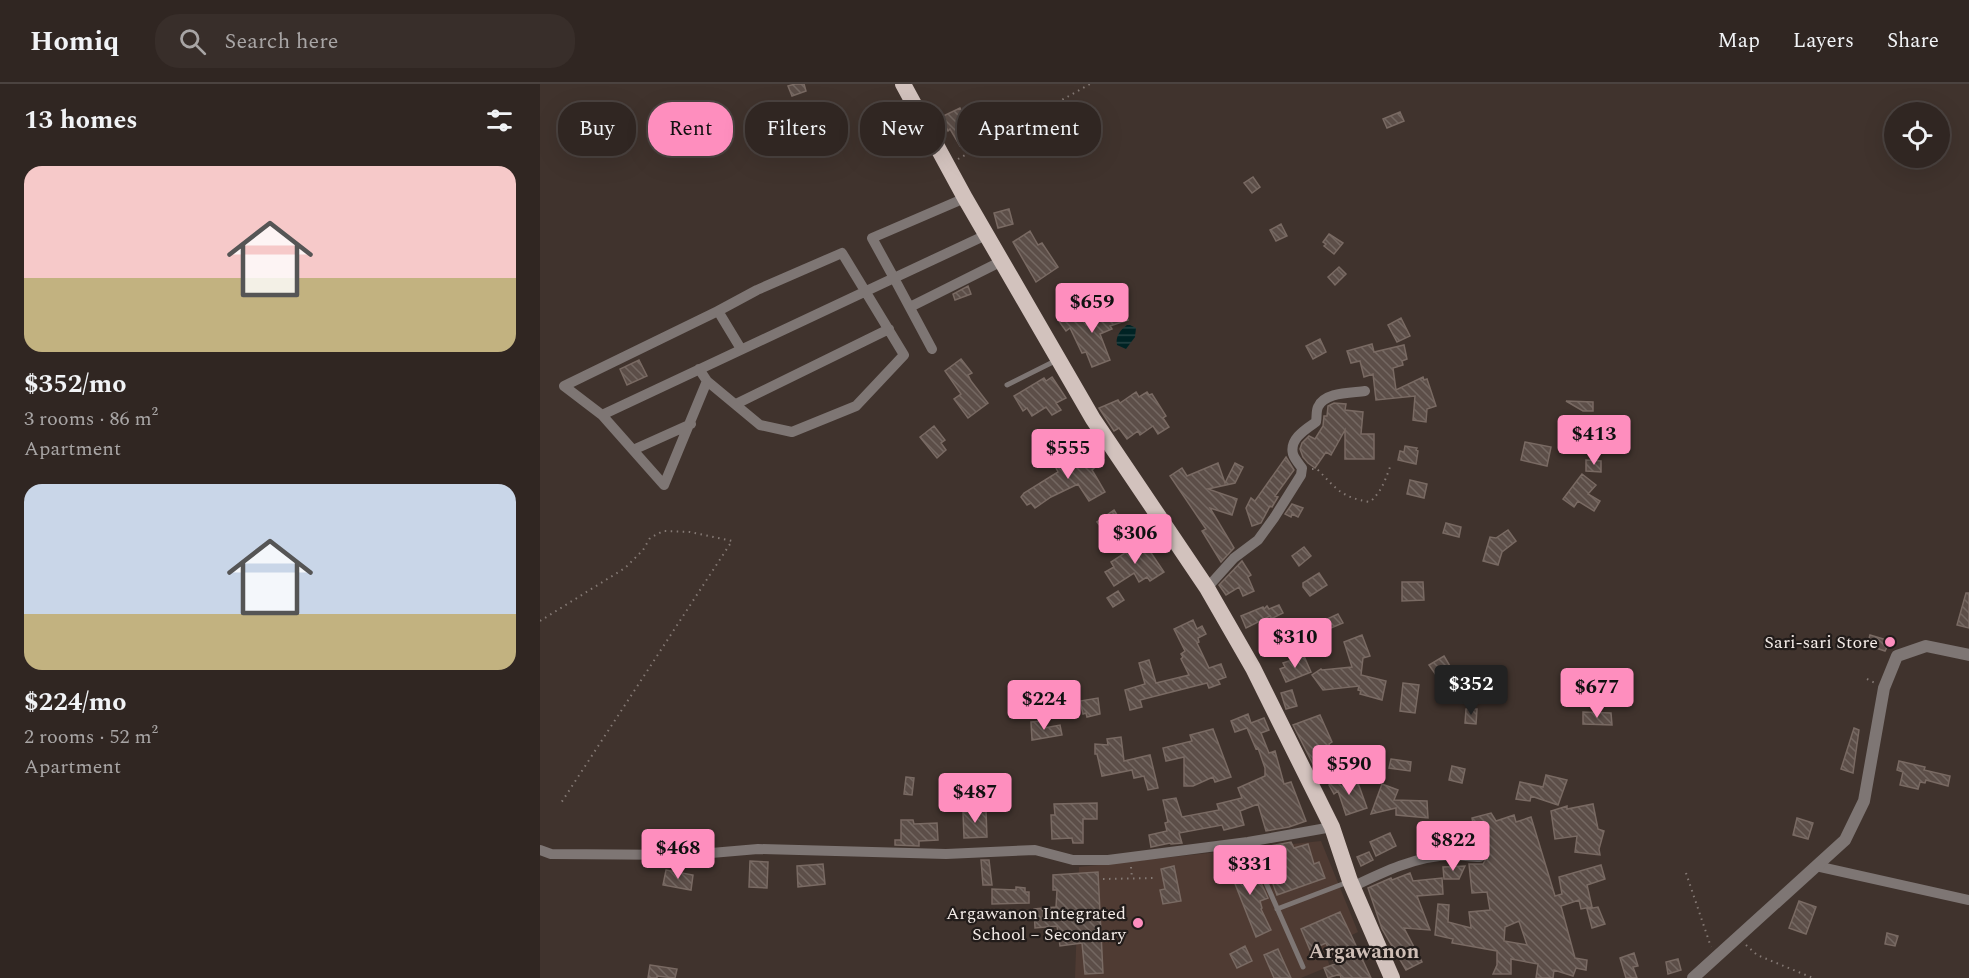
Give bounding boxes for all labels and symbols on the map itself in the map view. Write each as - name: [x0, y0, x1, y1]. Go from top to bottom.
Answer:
- pin: $659: [1056, 283, 1128, 334]
- pin: $413: [1558, 415, 1630, 466]
- pin: $555: [1032, 429, 1104, 480]
- pin: $306: [1099, 514, 1171, 565]
- pin: $310: [1259, 618, 1331, 669]
- place label: Sari-sari Store: [1764, 629, 1878, 656]
- marker: Sari-sari Store: [1883, 635, 1897, 649]
- pin: $352: [1435, 665, 1507, 716]
- pin: $677: [1561, 668, 1633, 719]
- pin: $224: [1008, 680, 1080, 731]
- pin: $590: [1313, 745, 1385, 796]
- pin: $487: [939, 773, 1011, 824]
- pin: $822: [1417, 821, 1489, 872]
- pin: $468: [642, 829, 714, 880]
- pin: $331: [1214, 845, 1286, 896]
- place label: Argawanon Integrated School – Secondary: [946, 900, 1127, 948]
- marker: Argawanon Integrated School – Secondary: [1131, 916, 1145, 930]
- district label: Argawanon: [1309, 936, 1419, 968]

